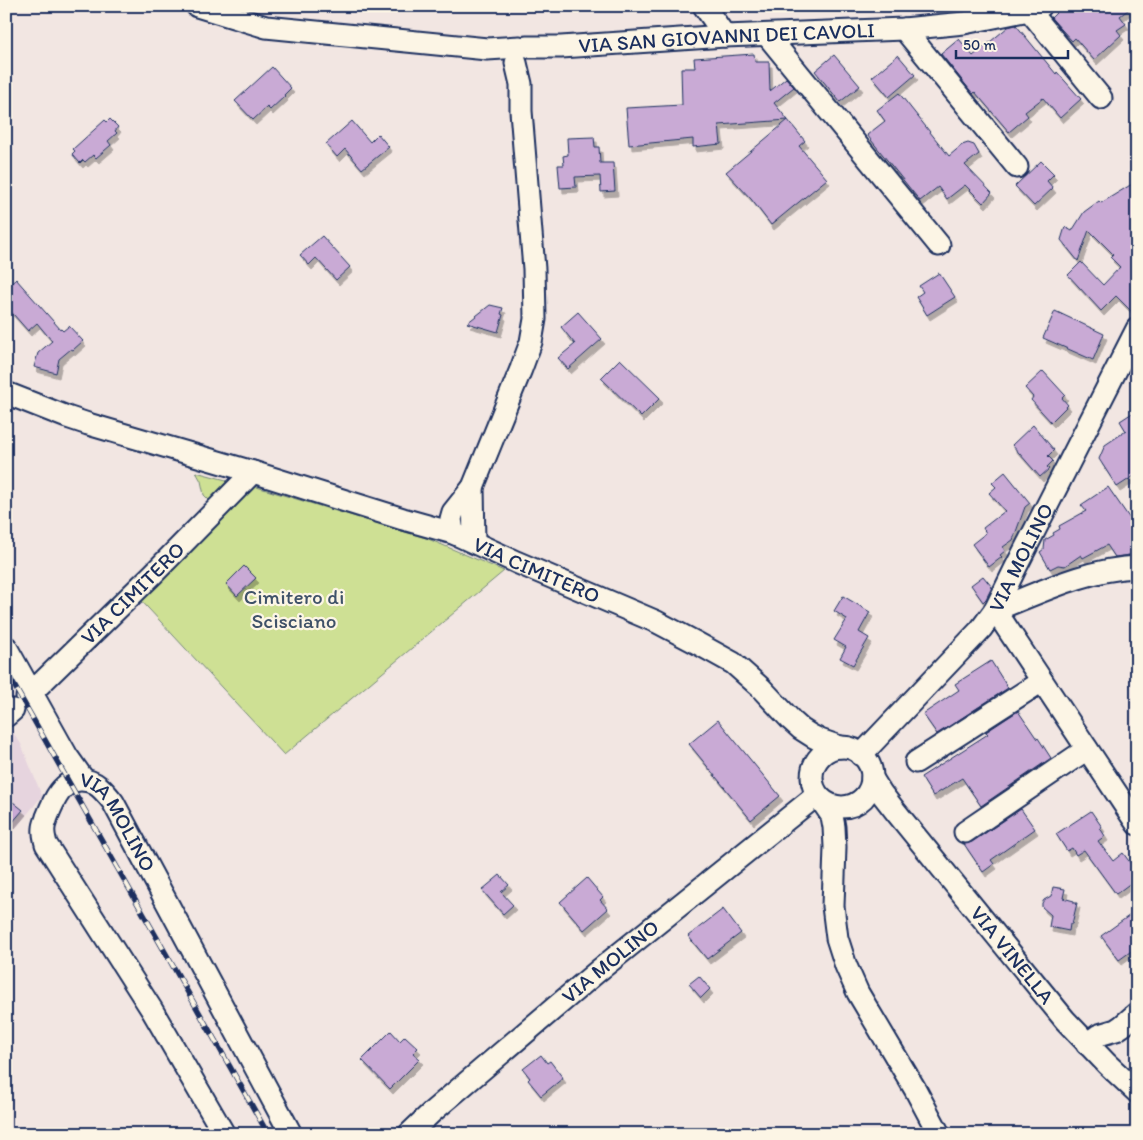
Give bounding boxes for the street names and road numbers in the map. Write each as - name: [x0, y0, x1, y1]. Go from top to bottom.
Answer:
- street label: VIA SAN GIOVANNI DEI CAVOLI: [578, 17, 875, 58]
- street label: VIA MOLINO: [983, 499, 1058, 616]
- street label: VIA CIMITERO: [469, 531, 604, 608]
- street label: VIA CIMITERO: [75, 536, 189, 650]
- street label: VIA MOLINO: [78, 766, 161, 876]
- street label: VIA VINELLA: [965, 901, 1060, 1009]
- street label: VIA MOLINO: [556, 914, 664, 1009]

